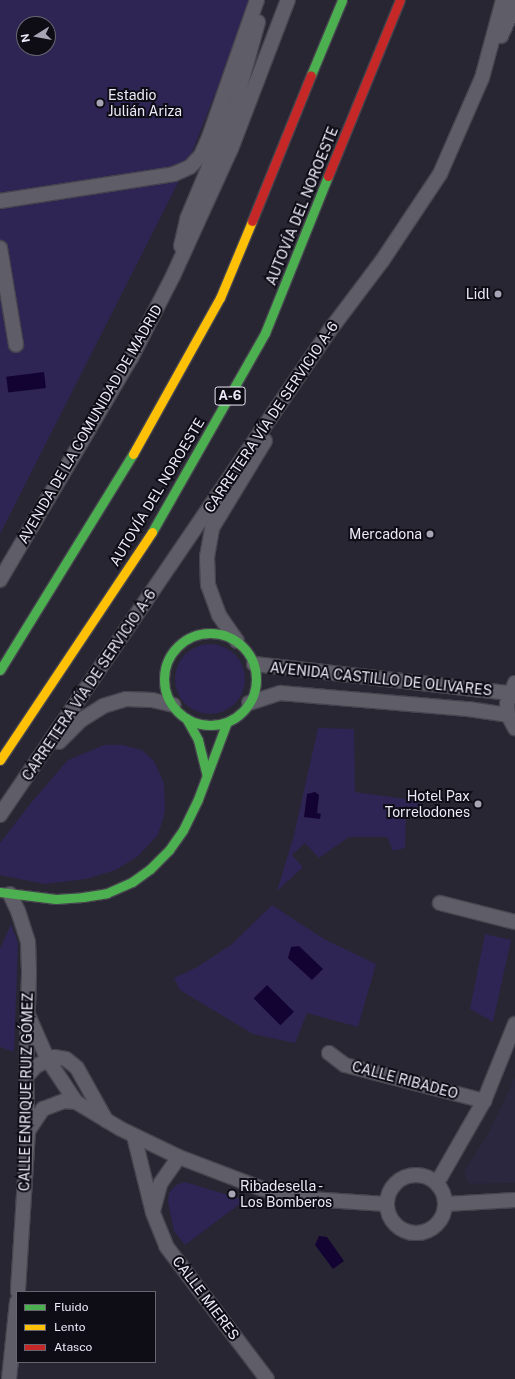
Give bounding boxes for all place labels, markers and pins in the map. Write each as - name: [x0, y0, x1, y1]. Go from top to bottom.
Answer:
- place label: Estadio Julián Ariza: [108, 87, 182, 120]
- marker: Estadio Julián Ariza: [95, 98, 105, 108]
- place label: Lidl: [466, 286, 490, 302]
- marker: Lidl: [493, 289, 503, 299]
- place label: Mercadona: [349, 526, 422, 542]
- marker: Mercadona: [425, 529, 435, 539]
- place label: Hotel Pax Torrelodones: [385, 788, 470, 820]
- marker: Hotel Pax Torrelodones: [473, 799, 483, 809]
- place label: Ribadesella - Los Bomberos: [240, 1178, 332, 1210]
- marker: Ribadesella - Los Bomberos: [227, 1189, 237, 1199]

